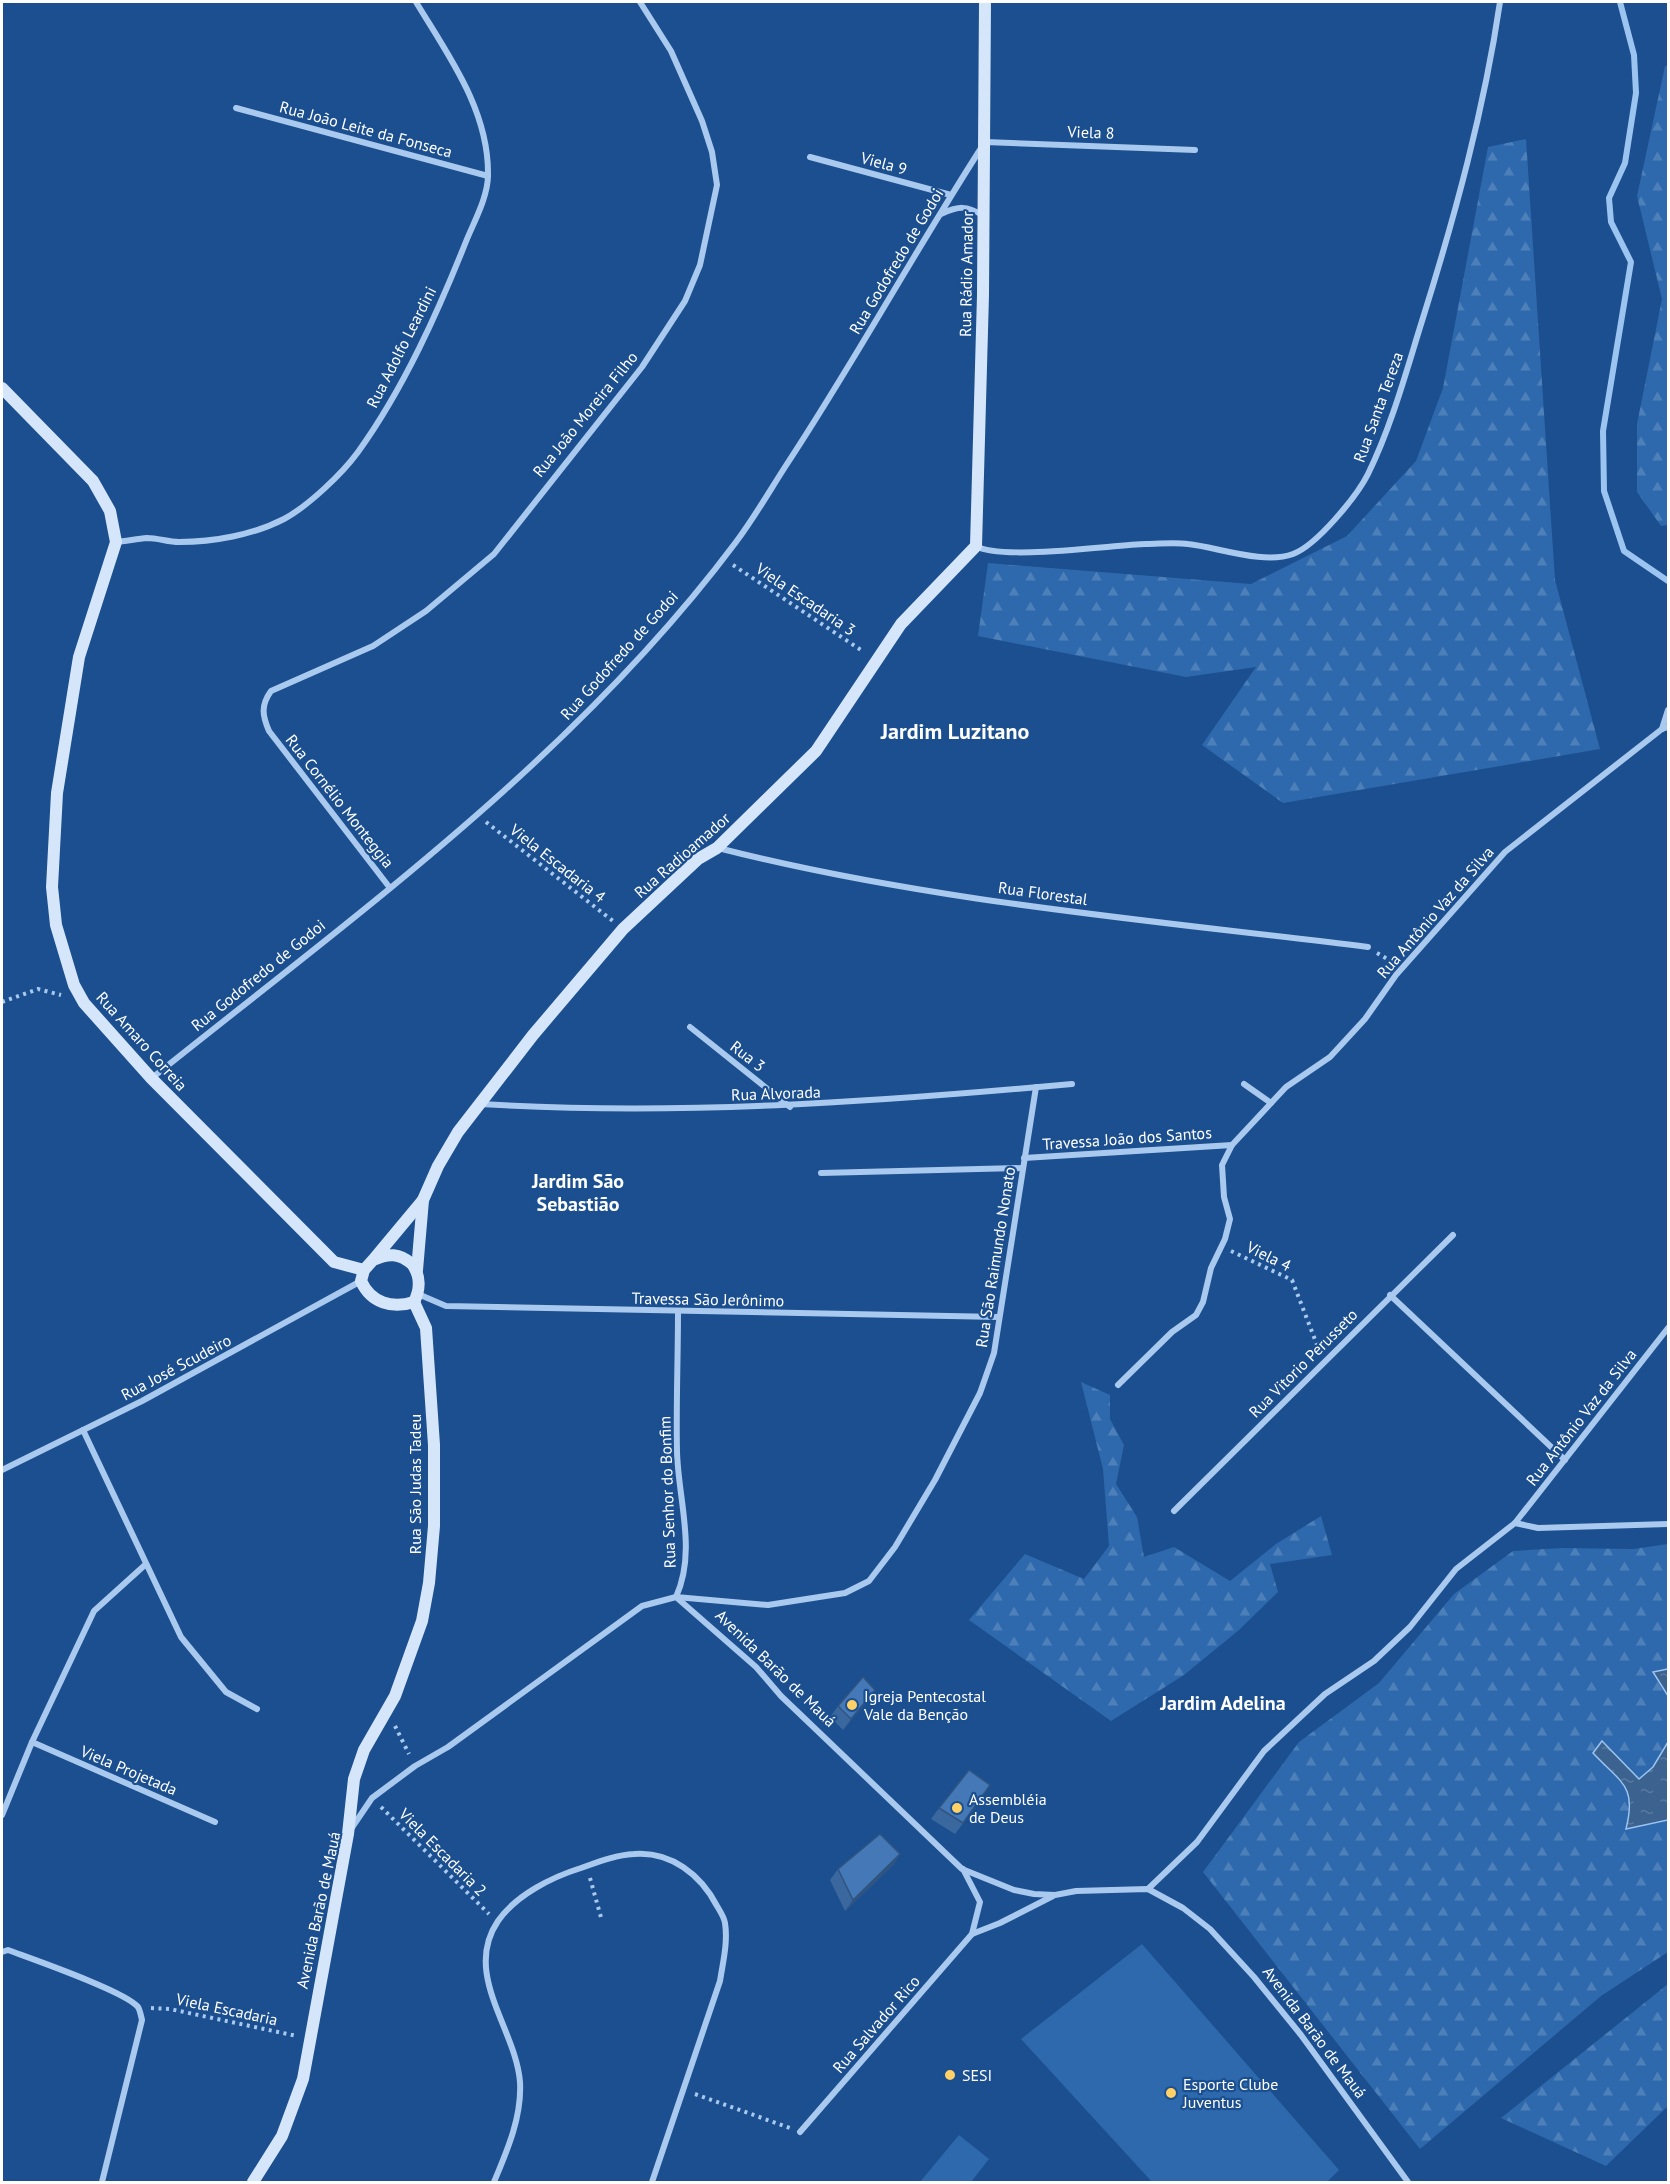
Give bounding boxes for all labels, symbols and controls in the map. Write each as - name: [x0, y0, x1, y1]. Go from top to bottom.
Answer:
- street label: Rua João Leite da Fonseca: [278, 96, 454, 162]
- street label: Viela 8: [1066, 121, 1115, 143]
- street label: Viela 9: [858, 147, 909, 179]
- street label: Rua Godofredo de Godoi: [845, 184, 947, 338]
- street label: Rua Rádio Amador: [955, 210, 977, 337]
- street label: Rua Adolfo Leardini: [362, 283, 440, 411]
- street label: Rua João Moreira Filho: [528, 347, 642, 481]
- street label: Rua Santa Tereza: [1349, 349, 1407, 465]
- street label: Viela Escadaria 3: [751, 558, 860, 640]
- street label: Rua Godofredo de Godoi: [556, 586, 682, 724]
- district label: Jardim Luzitano: [880, 717, 1029, 745]
- street label: Rua Cornélio Monteggia: [282, 730, 398, 872]
- street label: Rua Radioamador: [630, 808, 734, 902]
- street label: Viela Escadaria 4: [505, 819, 610, 907]
- street label: Rua Antônio Vaz da Silva: [1372, 842, 1498, 982]
- street label: Rua Florestal: [997, 877, 1089, 909]
- street label: Rua Godofredo de Godoi: [187, 915, 329, 1035]
- street label: Rua Amaro Correia: [92, 987, 192, 1095]
- street label: Rua 3: [727, 1036, 769, 1076]
- street label: Rua Alvorada: [731, 1081, 821, 1105]
- street label: Travessa João dos Santos: [1042, 1122, 1213, 1154]
- street label: Rua São Raimundo Nonato: [971, 1165, 1019, 1349]
- district label: Jardim São Sebastião: [531, 1168, 624, 1217]
- street label: Viela 4: [1243, 1236, 1295, 1275]
- street label: Travessa São Jerônimo: [632, 1288, 784, 1310]
- street label: Rua Vitorio Perusseto: [1244, 1304, 1362, 1422]
- street label: Rua José Scudeiro: [117, 1330, 235, 1404]
- street label: Rua Antônio Vaz da Silva: [1521, 1345, 1641, 1489]
- street label: Rua São Judas Tadeu: [405, 1414, 425, 1554]
- street label: Rua Senhor do Bonfim: [654, 1416, 680, 1568]
- street label: Avenida Barão de Mauá: [712, 1605, 840, 1731]
- place label: Igreja Pentecostal Vale da Benção: [863, 1686, 986, 1724]
- district label: Jardim Adelina: [1159, 1690, 1286, 1716]
- marker: Igreja Pentecostal Vale da Benção: [845, 1698, 859, 1712]
- street label: Viela Projetada: [77, 1740, 180, 1799]
- place label: Assembléia de Deus: [969, 1789, 1047, 1827]
- marker: Assembléia de Deus: [950, 1801, 964, 1815]
- street label: Viela Escadaria 2: [394, 1803, 491, 1900]
- street label: Avenida Barão de Mauá: [292, 1830, 344, 1990]
- street label: Avenida Barão de Mauá: [1259, 1962, 1371, 2102]
- street label: Rua Salvador Rico: [828, 1971, 924, 2077]
- street label: Viela Escadaria: [174, 1988, 279, 2029]
- place label: SESI: [962, 2065, 992, 2085]
- marker: SESI: [943, 2068, 957, 2082]
- place label: Esporte Clube Juventus: [1182, 2074, 1278, 2112]
- marker: Esporte Clube Juventus: [1164, 2086, 1178, 2100]

